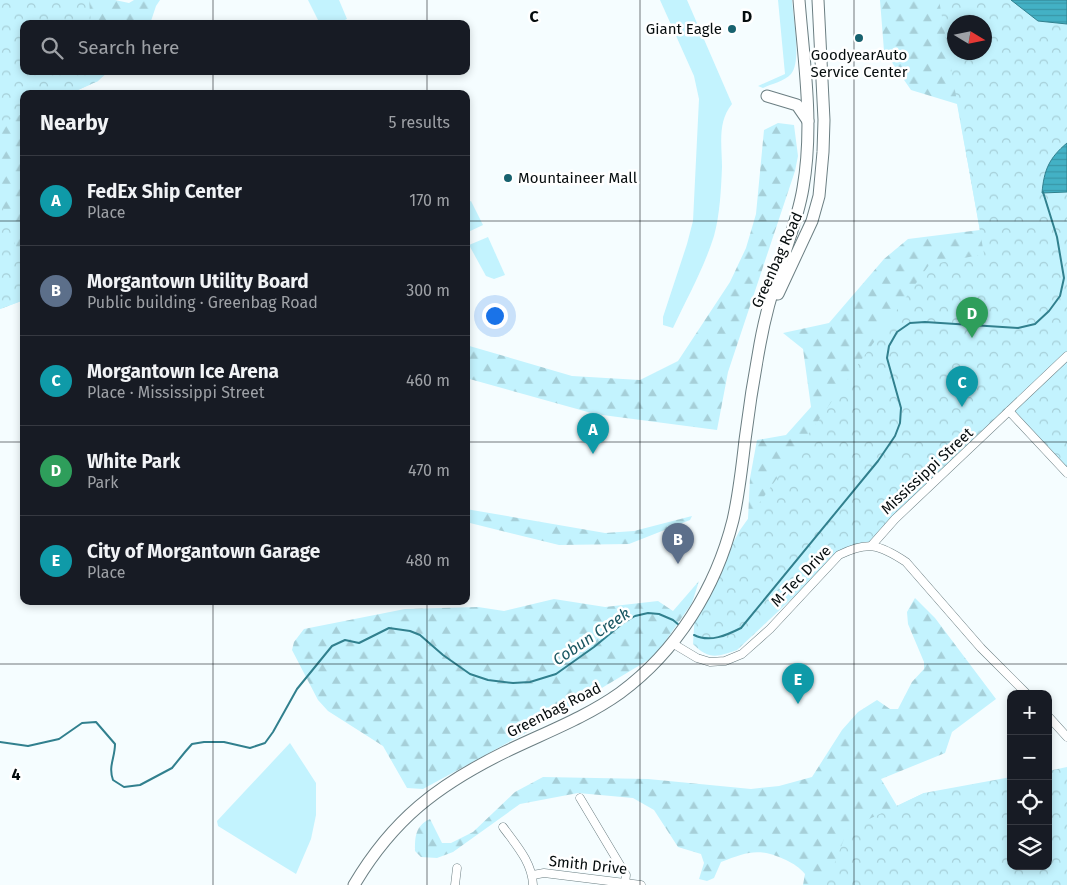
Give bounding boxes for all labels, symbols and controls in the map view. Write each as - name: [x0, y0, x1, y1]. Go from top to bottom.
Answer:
- text: C: [529, 7, 539, 26]
- text: D: [742, 7, 752, 26]
- north arrow: [947, 15, 992, 60]
- search box: [20, 20, 470, 75]
- place label: Giant Eagle: [646, 20, 722, 38]
- marker: Giant Eagle: [726, 23, 738, 35]
- marker: GoodyearAuto Service Center: [853, 32, 865, 44]
- icon: search: [38, 34, 66, 62]
- text: Search here: [78, 36, 179, 59]
- place label: GoodyearAuto Service Center: [811, 46, 908, 81]
- text: Nearby: [40, 110, 108, 136]
- text: 5 results: [389, 113, 450, 132]
- place label: Mountaineer Mall: [518, 169, 638, 187]
- marker: Mountaineer Mall: [502, 172, 514, 184]
- text: FedEx Ship Center: [87, 180, 242, 203]
- text: A: [51, 191, 61, 210]
- text: 170 m: [409, 191, 450, 210]
- text: Place: [87, 203, 126, 222]
- street label: Greenbag Road: [748, 209, 806, 311]
- text: Morgantown Utility Board: [87, 270, 309, 293]
- text: B: [51, 281, 61, 300]
- text: 300 m: [406, 281, 450, 300]
- text: Public building · Greenbag Road: [87, 293, 318, 312]
- pin: D: [956, 297, 988, 338]
- your location: [482, 303, 508, 329]
- text: Morgantown Ice Arena: [87, 360, 279, 383]
- pin: C: [946, 366, 978, 407]
- text: C: [51, 371, 61, 390]
- text: 460 m: [406, 371, 450, 390]
- text: Place · Mississippi Street: [87, 383, 265, 402]
- pin: A: [577, 413, 609, 454]
- street label: Mississippi Street: [877, 424, 977, 518]
- text: White Park: [87, 450, 180, 473]
- text: D: [51, 461, 61, 480]
- text: 470 m: [408, 461, 450, 480]
- text: Park: [87, 473, 119, 492]
- pin: B: [662, 523, 694, 564]
- text: City of Morgantown Garage: [87, 540, 320, 563]
- street label: M-Tec Drive: [767, 542, 835, 610]
- text: E: [52, 551, 60, 570]
- text: 480 m: [406, 551, 450, 570]
- text: Place: [87, 563, 126, 582]
- water label: Cobun Creek: [549, 603, 634, 669]
- pin: E: [782, 663, 814, 704]
- street label: Greenbag Road: [504, 679, 604, 741]
- map controls: [1007, 690, 1052, 870]
- button: +: [1007, 690, 1052, 735]
- button: −: [1007, 735, 1052, 780]
- text: 4: [11, 765, 21, 784]
- button: locate: [1007, 780, 1052, 825]
- button: layers: [1007, 825, 1052, 870]
- street label: Smith Drive: [548, 852, 628, 878]

